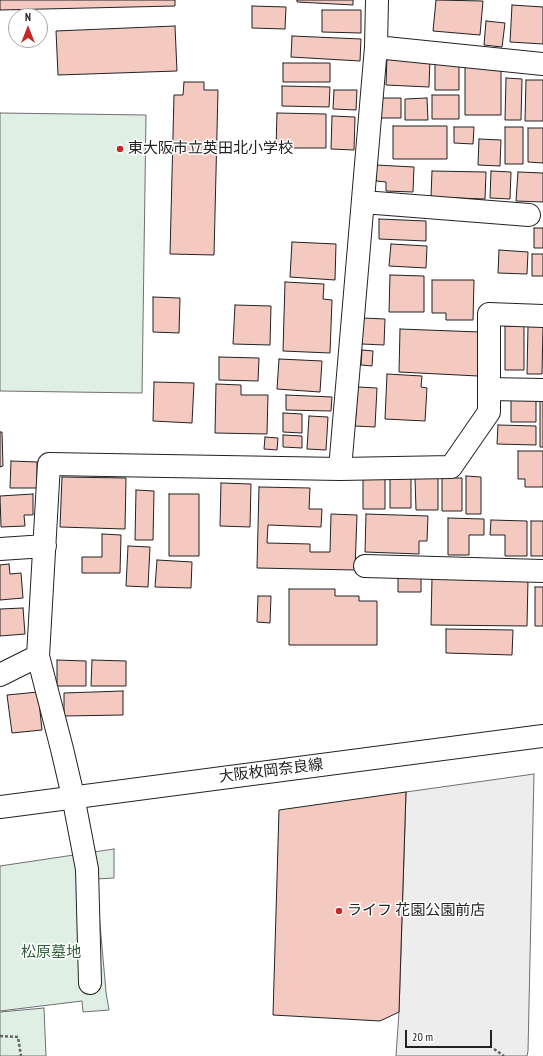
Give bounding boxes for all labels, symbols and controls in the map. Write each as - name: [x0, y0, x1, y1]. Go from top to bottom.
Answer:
- north arrow: [8, 8, 48, 48]
- text: N: [25, 10, 31, 24]
- place label: 東大阪市立英田北小学校: [128, 140, 293, 158]
- marker: 東大阪市立英田北小学校: [115, 144, 125, 154]
- street label: 大阪枚岡奈良線: [218, 756, 324, 786]
- place label: ライフ 花園公園前店: [347, 902, 485, 920]
- marker: ライフ 花園公園前店: [334, 906, 344, 916]
- park label: 松原墓地: [21, 944, 81, 962]
- scale bar: [407, 1022, 494, 1048]
- text: 20 m: [412, 1029, 433, 1044]

